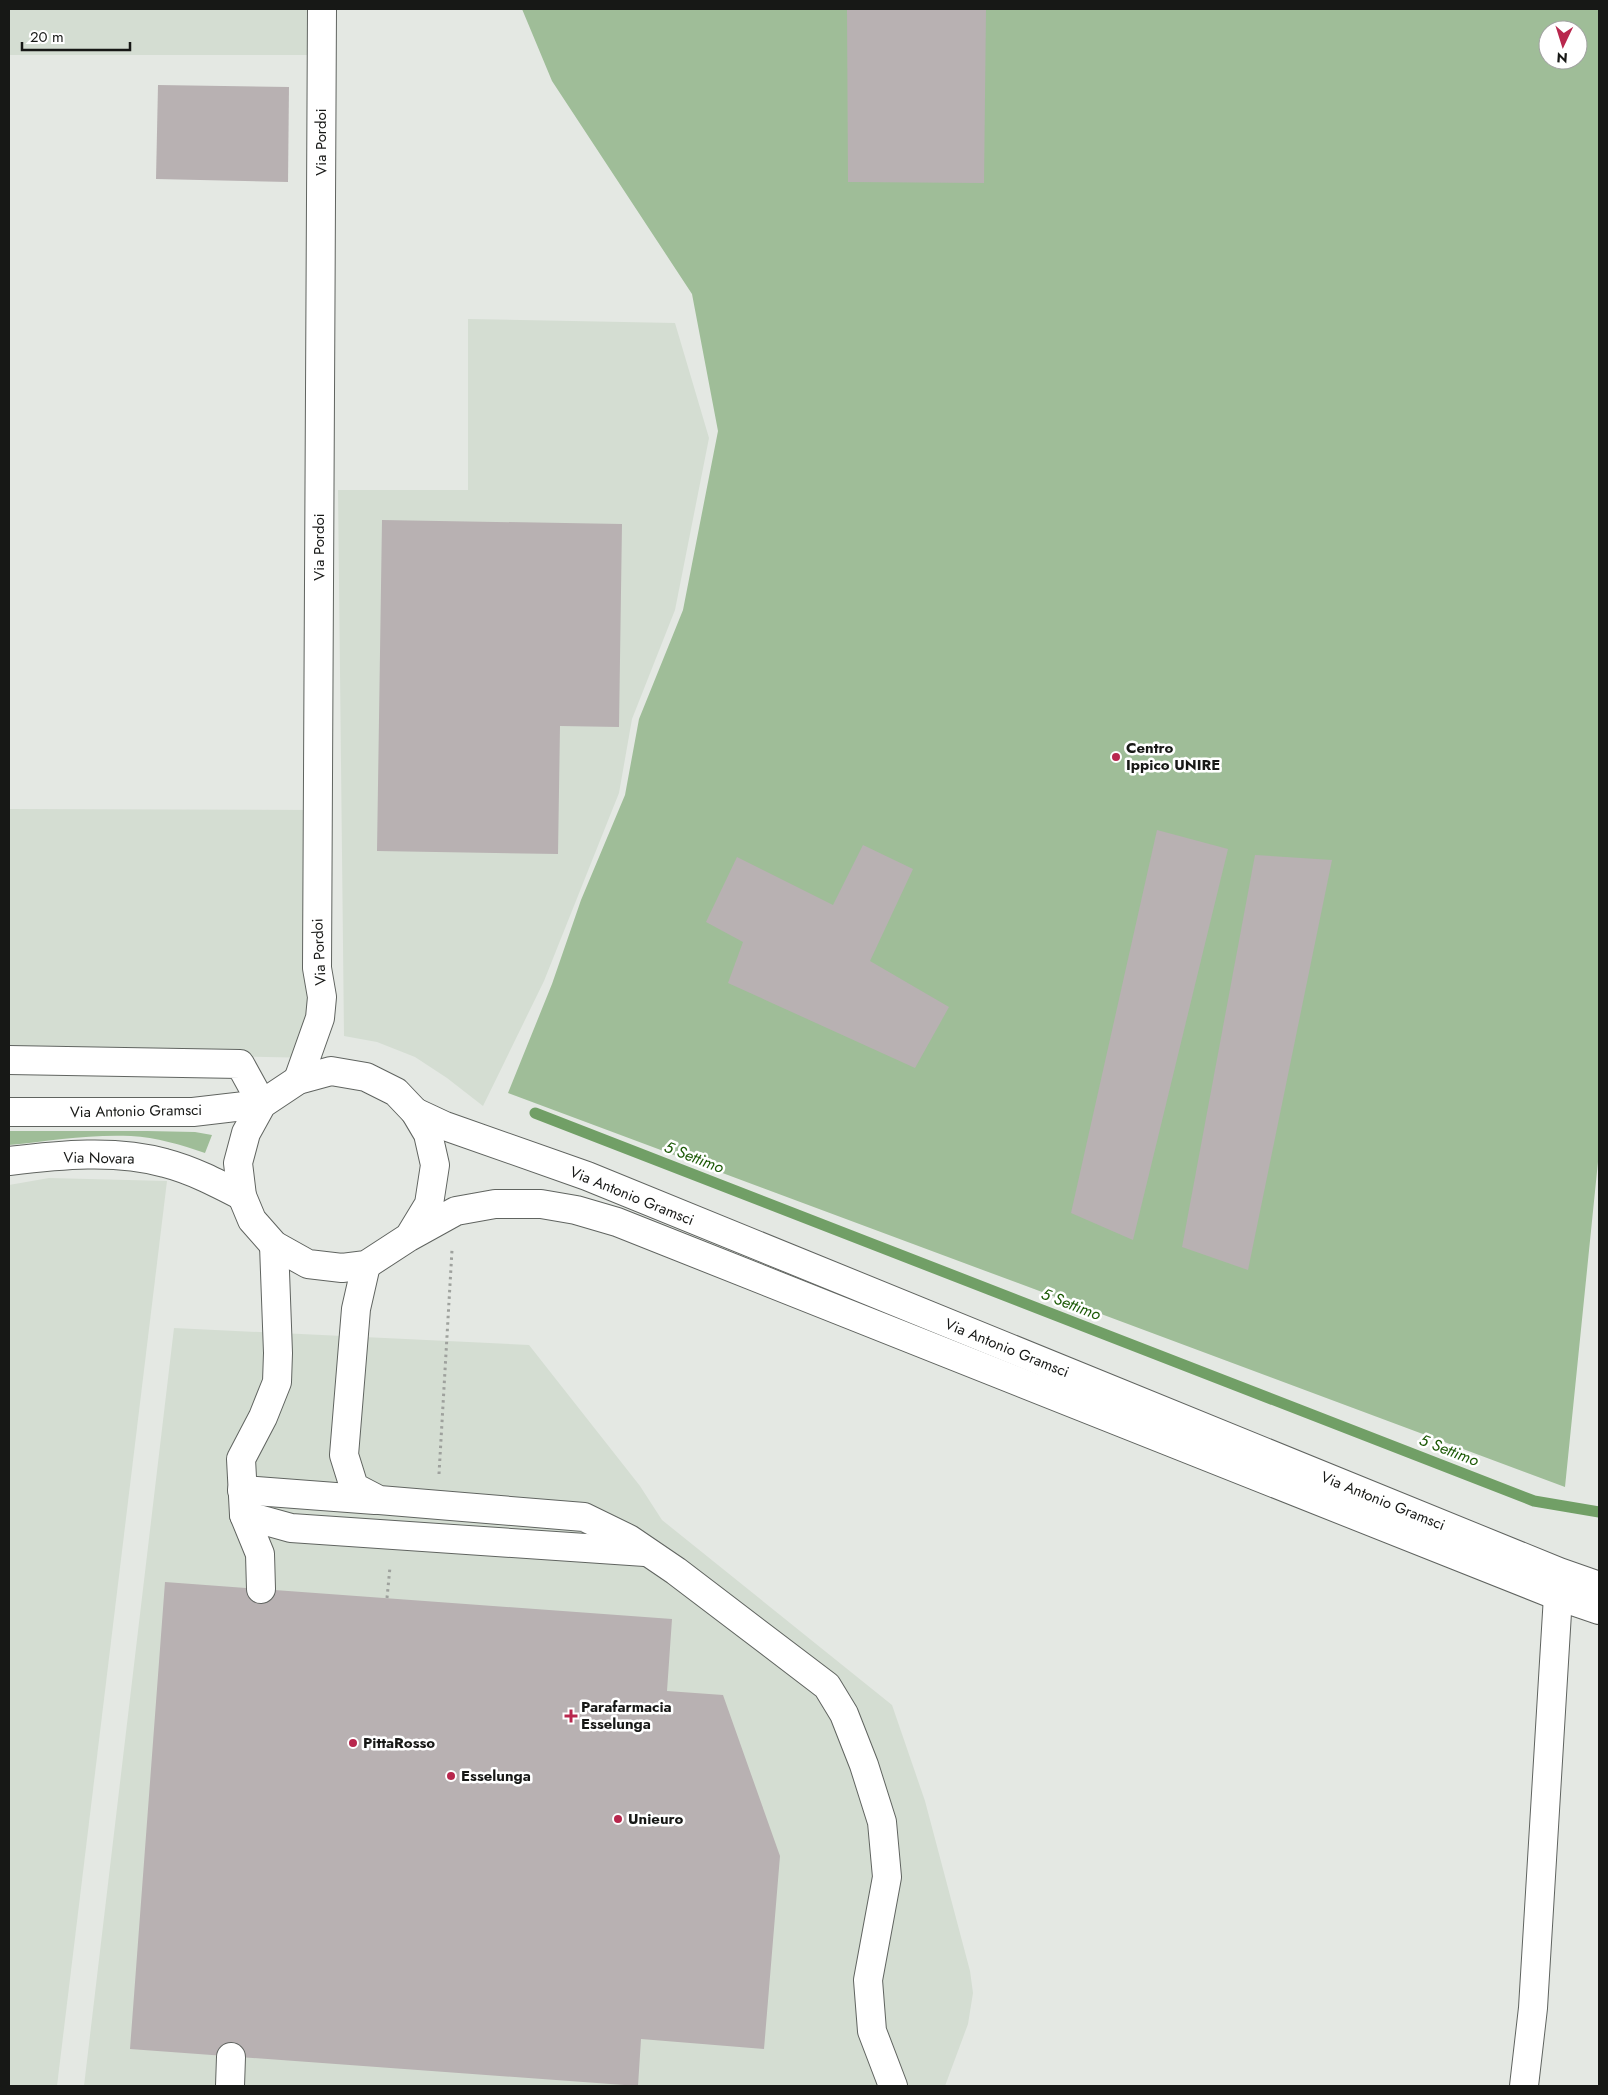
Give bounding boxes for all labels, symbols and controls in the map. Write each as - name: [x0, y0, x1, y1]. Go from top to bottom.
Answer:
- scale bar: [22, 20, 130, 52]
- north arrow: [1538, 20, 1588, 70]
- text: 20 m: [30, 26, 64, 48]
- text: N: [1556, 48, 1568, 68]
- street label: Via Pordoi: [310, 108, 332, 176]
- street label: Via Pordoi: [308, 513, 330, 581]
- place label: Centro Ippico UNIRE: [1126, 737, 1220, 776]
- marker: Centro Ippico UNIRE: [1110, 751, 1122, 763]
- street label: Via Pordoi: [306, 918, 332, 986]
- street label: Via Antonio Gramsci: [70, 1099, 202, 1123]
- water label: 5 Settimo: [661, 1135, 728, 1179]
- street label: Via Novara: [63, 1146, 135, 1170]
- street label: Via Antonio Gramsci: [567, 1161, 697, 1231]
- water label: 5 Settimo: [1038, 1282, 1105, 1326]
- street label: Via Antonio Gramsci: [942, 1313, 1072, 1383]
- water label: 5 Settimo: [1416, 1428, 1483, 1472]
- street label: Via Antonio Gramsci: [1318, 1466, 1448, 1536]
- place label: Parafarmacia Esselunga: [581, 1696, 672, 1735]
- marker: Parafarmacia Esselunga: [565, 1710, 577, 1722]
- place label: PittaRosso: [363, 1732, 435, 1754]
- marker: PittaRosso: [347, 1737, 359, 1749]
- place label: Esselunga: [461, 1765, 531, 1787]
- marker: Esselunga: [445, 1770, 457, 1782]
- place label: Unieuro: [628, 1808, 683, 1830]
- marker: Unieuro: [612, 1813, 624, 1825]

